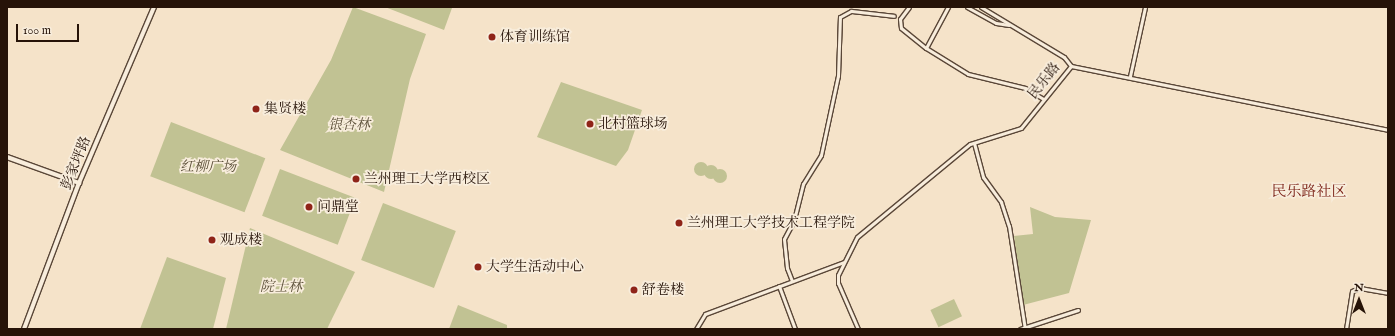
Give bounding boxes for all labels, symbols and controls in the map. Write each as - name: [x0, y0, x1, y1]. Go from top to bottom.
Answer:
- scale bar: [18, 16, 81, 42]
- text: 100 m: [23, 23, 51, 38]
- place label: 体育训练馆: [500, 29, 570, 45]
- marker: 体育训练馆: [487, 32, 497, 42]
- street label: 民乐路: [1024, 59, 1064, 103]
- place label: 集贤楼: [264, 101, 306, 117]
- marker: 集贤楼: [251, 104, 261, 114]
- place label: 北村篮球场: [598, 116, 668, 132]
- park label: 银杏林: [328, 117, 370, 133]
- marker: 北村篮球场: [585, 119, 595, 129]
- street label: 彭家坪路: [58, 134, 94, 192]
- park label: 红柳广场: [180, 159, 236, 175]
- place label: 兰州理工大学西校区: [364, 171, 490, 187]
- marker: 兰州理工大学西校区: [351, 174, 361, 184]
- district label: 民乐路社区: [1272, 183, 1346, 201]
- place label: 问鼎堂: [317, 199, 359, 215]
- marker: 问鼎堂: [304, 202, 314, 212]
- place label: 兰州理工大学技术工程学院: [687, 215, 855, 231]
- marker: 兰州理工大学技术工程学院: [674, 218, 684, 228]
- place label: 观成楼: [220, 232, 262, 248]
- marker: 观成楼: [207, 235, 217, 245]
- place label: 大学生活动中心: [486, 259, 584, 275]
- marker: 大学生活动中心: [473, 262, 483, 272]
- park label: 院士林: [260, 279, 302, 295]
- north arrow: [1339, 280, 1379, 320]
- text: N: [1354, 281, 1364, 295]
- place label: 舒卷楼: [642, 282, 684, 298]
- marker: 舒卷楼: [629, 285, 639, 295]

